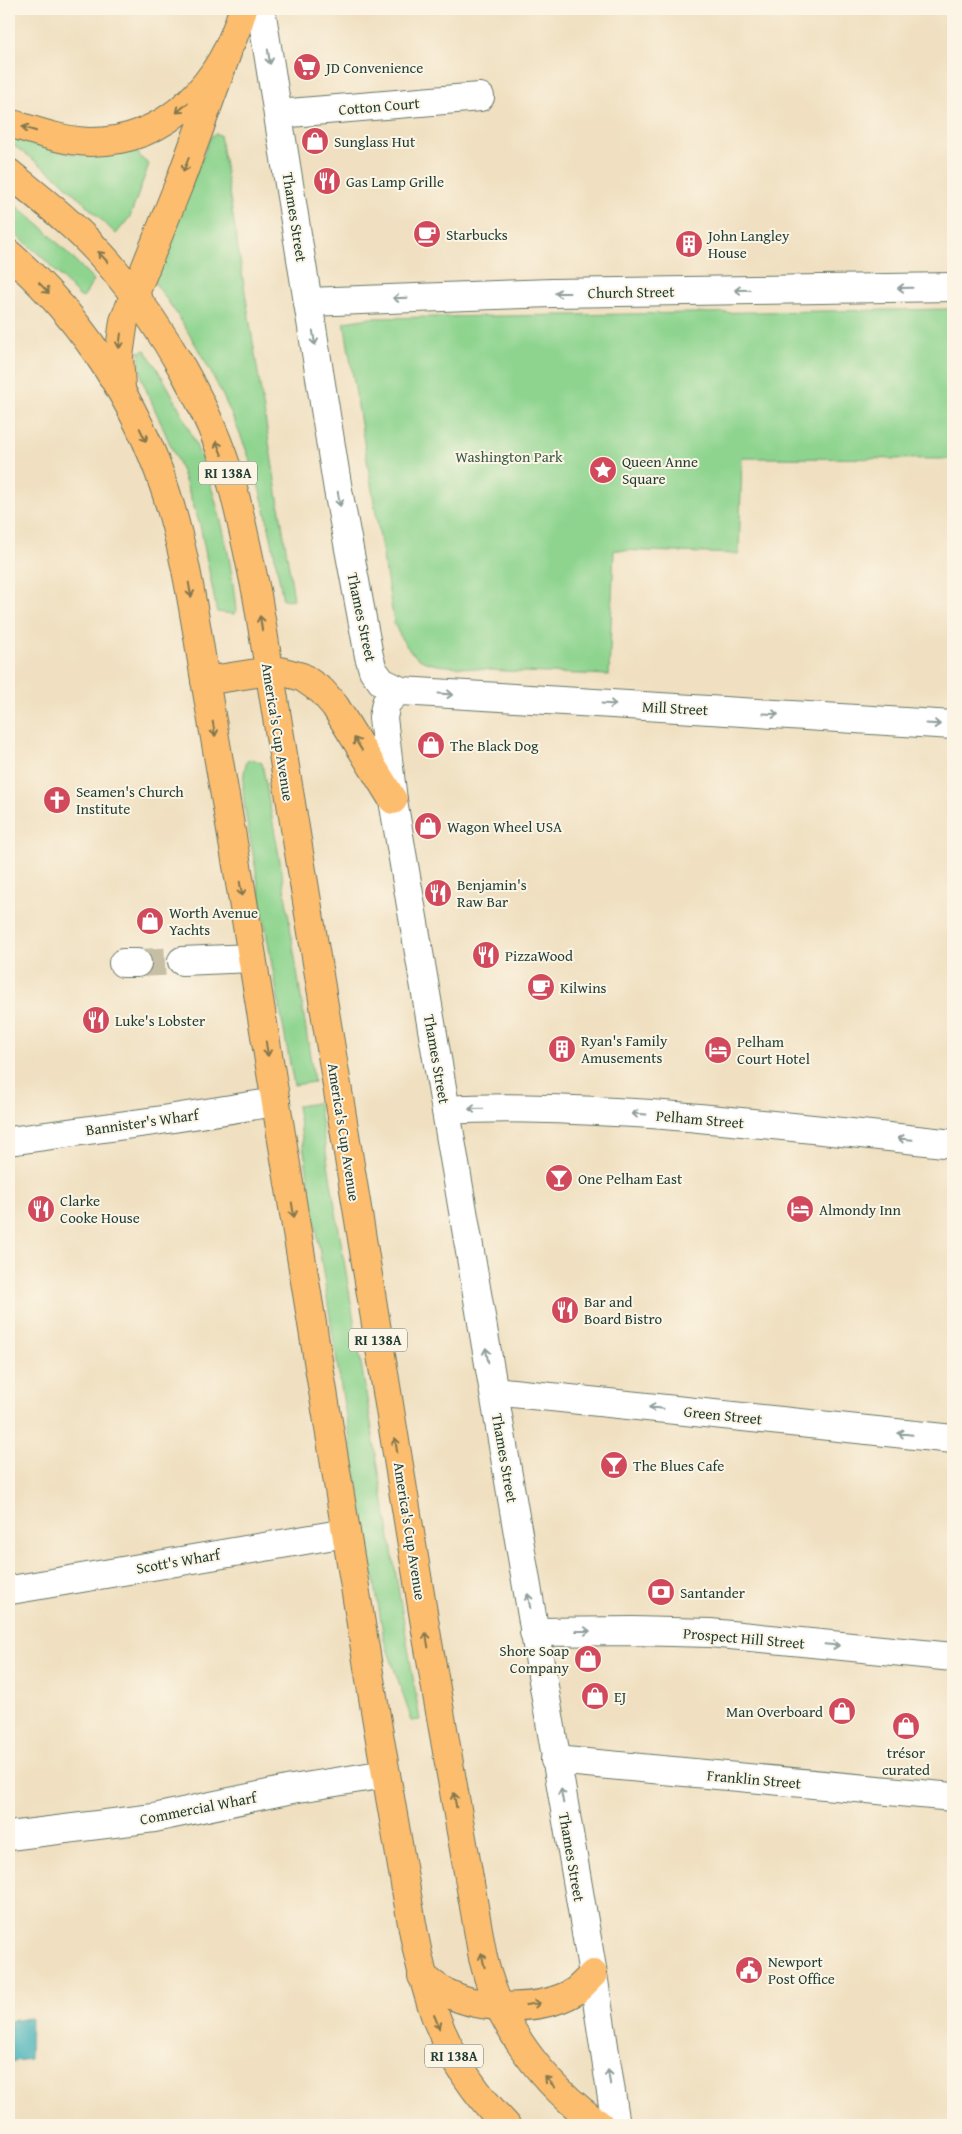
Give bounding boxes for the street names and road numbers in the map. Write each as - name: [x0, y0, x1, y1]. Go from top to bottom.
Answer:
- street label: Cotton Court: [338, 92, 421, 120]
- street label: Thames Street: [278, 171, 313, 264]
- street label: Church Street: [587, 281, 675, 303]
- road number: RI 138A: [199, 462, 257, 484]
- street label: Thames Street: [342, 571, 382, 664]
- street label: America's Cup Avenue: [257, 662, 299, 802]
- street label: Mill Street: [641, 696, 709, 720]
- street label: Thames Street: [419, 1013, 455, 1106]
- street label: America's Cup Avenue: [323, 1062, 365, 1202]
- street label: Bannister's Wharf: [84, 1103, 202, 1140]
- street label: Pelham Street: [655, 1105, 746, 1133]
- road number: RI 138A: [349, 1328, 407, 1352]
- street label: Green Street: [683, 1400, 764, 1430]
- street label: Thames Street: [487, 1412, 523, 1505]
- street label: America's Cup Avenue: [389, 1461, 431, 1601]
- street label: Scott's Wharf: [135, 1543, 224, 1579]
- street label: Prospect Hill Street: [682, 1622, 806, 1654]
- street label: Franklin Street: [706, 1764, 803, 1794]
- street label: Commercial Wharf: [138, 1786, 260, 1830]
- street label: Thames Street: [554, 1811, 590, 1904]
- road number: RI 138A: [425, 2044, 483, 2068]

